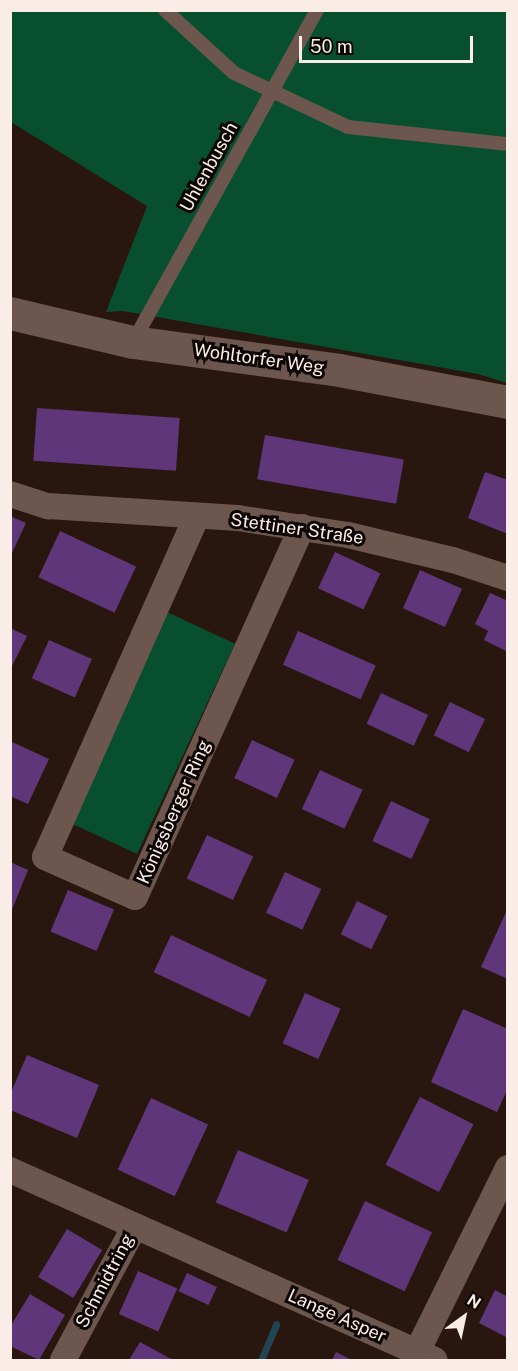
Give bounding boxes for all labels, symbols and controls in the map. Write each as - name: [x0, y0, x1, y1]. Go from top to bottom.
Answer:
- scale bar: [302, 24, 476, 62]
- text: 50 m: [310, 36, 353, 57]
- street label: Uhlenbusch: [176, 119, 242, 215]
- street label: Wohltorfer Weg: [192, 339, 326, 379]
- street label: Stettiner Straße: [229, 509, 365, 549]
- street label: Königsberger Ring: [133, 737, 215, 887]
- street label: Schmidtring: [71, 1230, 139, 1332]
- street label: Lange Asper: [284, 1285, 390, 1347]
- north arrow: [434, 1287, 494, 1347]
- text: N: [464, 1290, 484, 1313]

